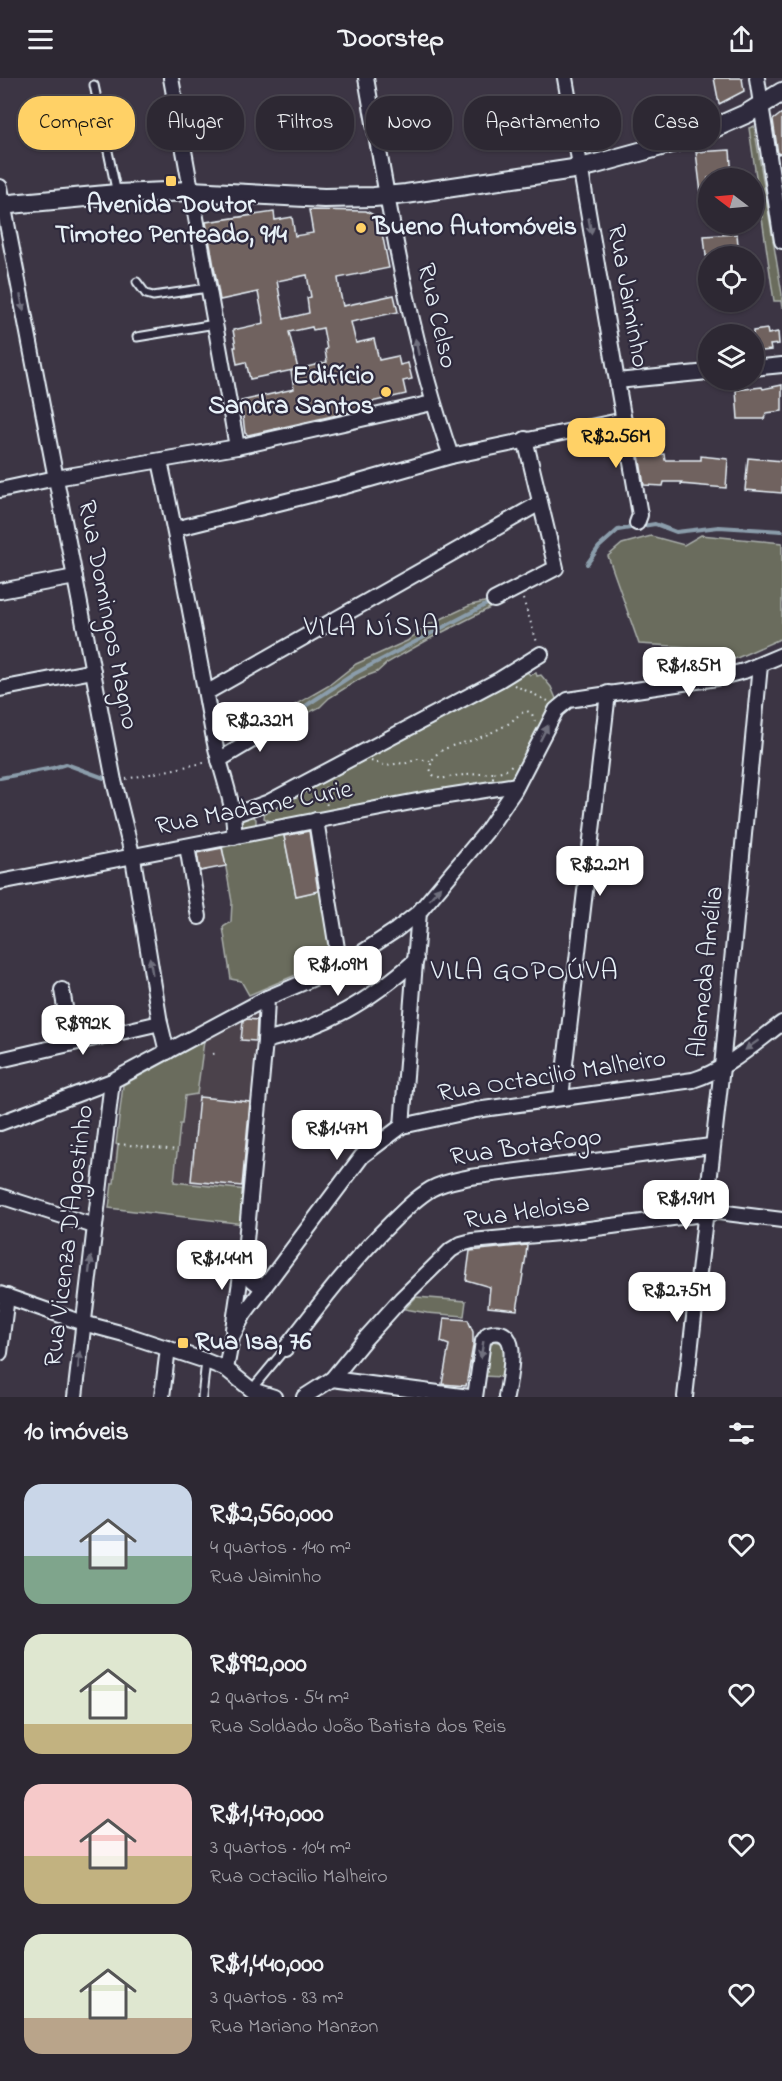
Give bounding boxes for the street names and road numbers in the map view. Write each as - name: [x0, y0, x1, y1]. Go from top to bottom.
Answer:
- street label: Rua Jaiminho: [596, 221, 658, 371]
- street label: Rua Celso: [405, 260, 467, 372]
- street label: Rua Domingos Magno: [66, 497, 148, 733]
- street label: Rua Madame Curie: [152, 771, 356, 847]
- street label: Alameda Amélia: [679, 884, 735, 1060]
- street label: Rua Octacilio Malheiro: [435, 1040, 669, 1114]
- street label: Rua Vicenza D'Agostinho: [35, 1103, 105, 1369]
- street label: Rua Botafogo: [448, 1119, 604, 1177]
- street label: Rua Heloisa: [462, 1185, 592, 1241]

